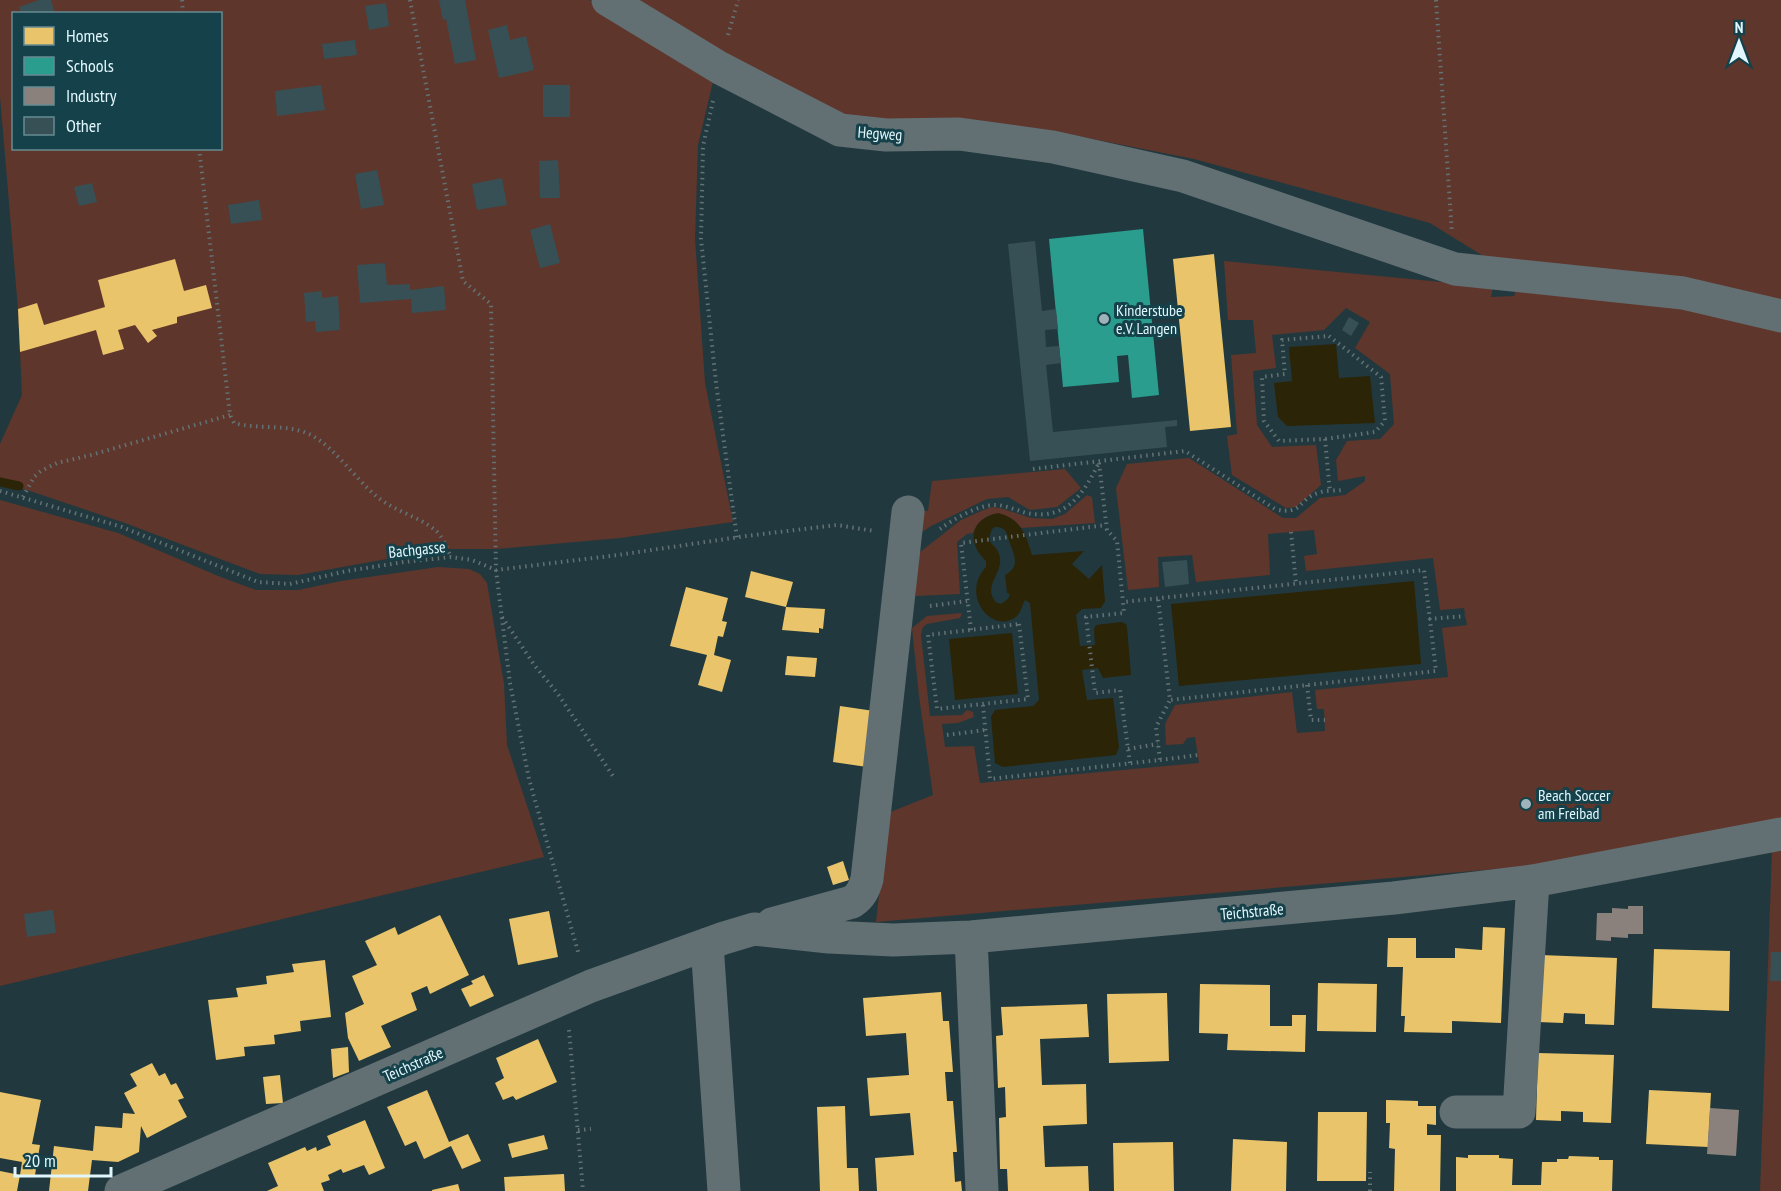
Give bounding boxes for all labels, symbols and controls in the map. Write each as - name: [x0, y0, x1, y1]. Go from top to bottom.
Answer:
- legend: [12, 12, 222, 150]
- north arrow: [1709, 12, 1769, 72]
- text: N: [1735, 17, 1743, 37]
- text: Homes: [66, 24, 109, 47]
- text: Schools: [66, 54, 114, 77]
- text: Industry: [66, 84, 117, 107]
- text: Other: [66, 114, 101, 137]
- street label: Hegweg: [857, 121, 903, 145]
- place label: Kinderstube e.V. Langen: [1116, 300, 1183, 338]
- marker: Kinderstube e.V. Langen: [1097, 312, 1111, 326]
- street label: Bachgasse: [387, 536, 447, 562]
- place label: Beach Soccer am Freibad: [1538, 785, 1611, 823]
- marker: Beach Soccer am Freibad: [1519, 797, 1533, 811]
- street label: Teichstraße: [1220, 898, 1284, 924]
- street label: Teichstraße: [380, 1042, 446, 1086]
- scale bar: [15, 1140, 111, 1178]
- text: 20 m: [24, 1149, 56, 1172]

